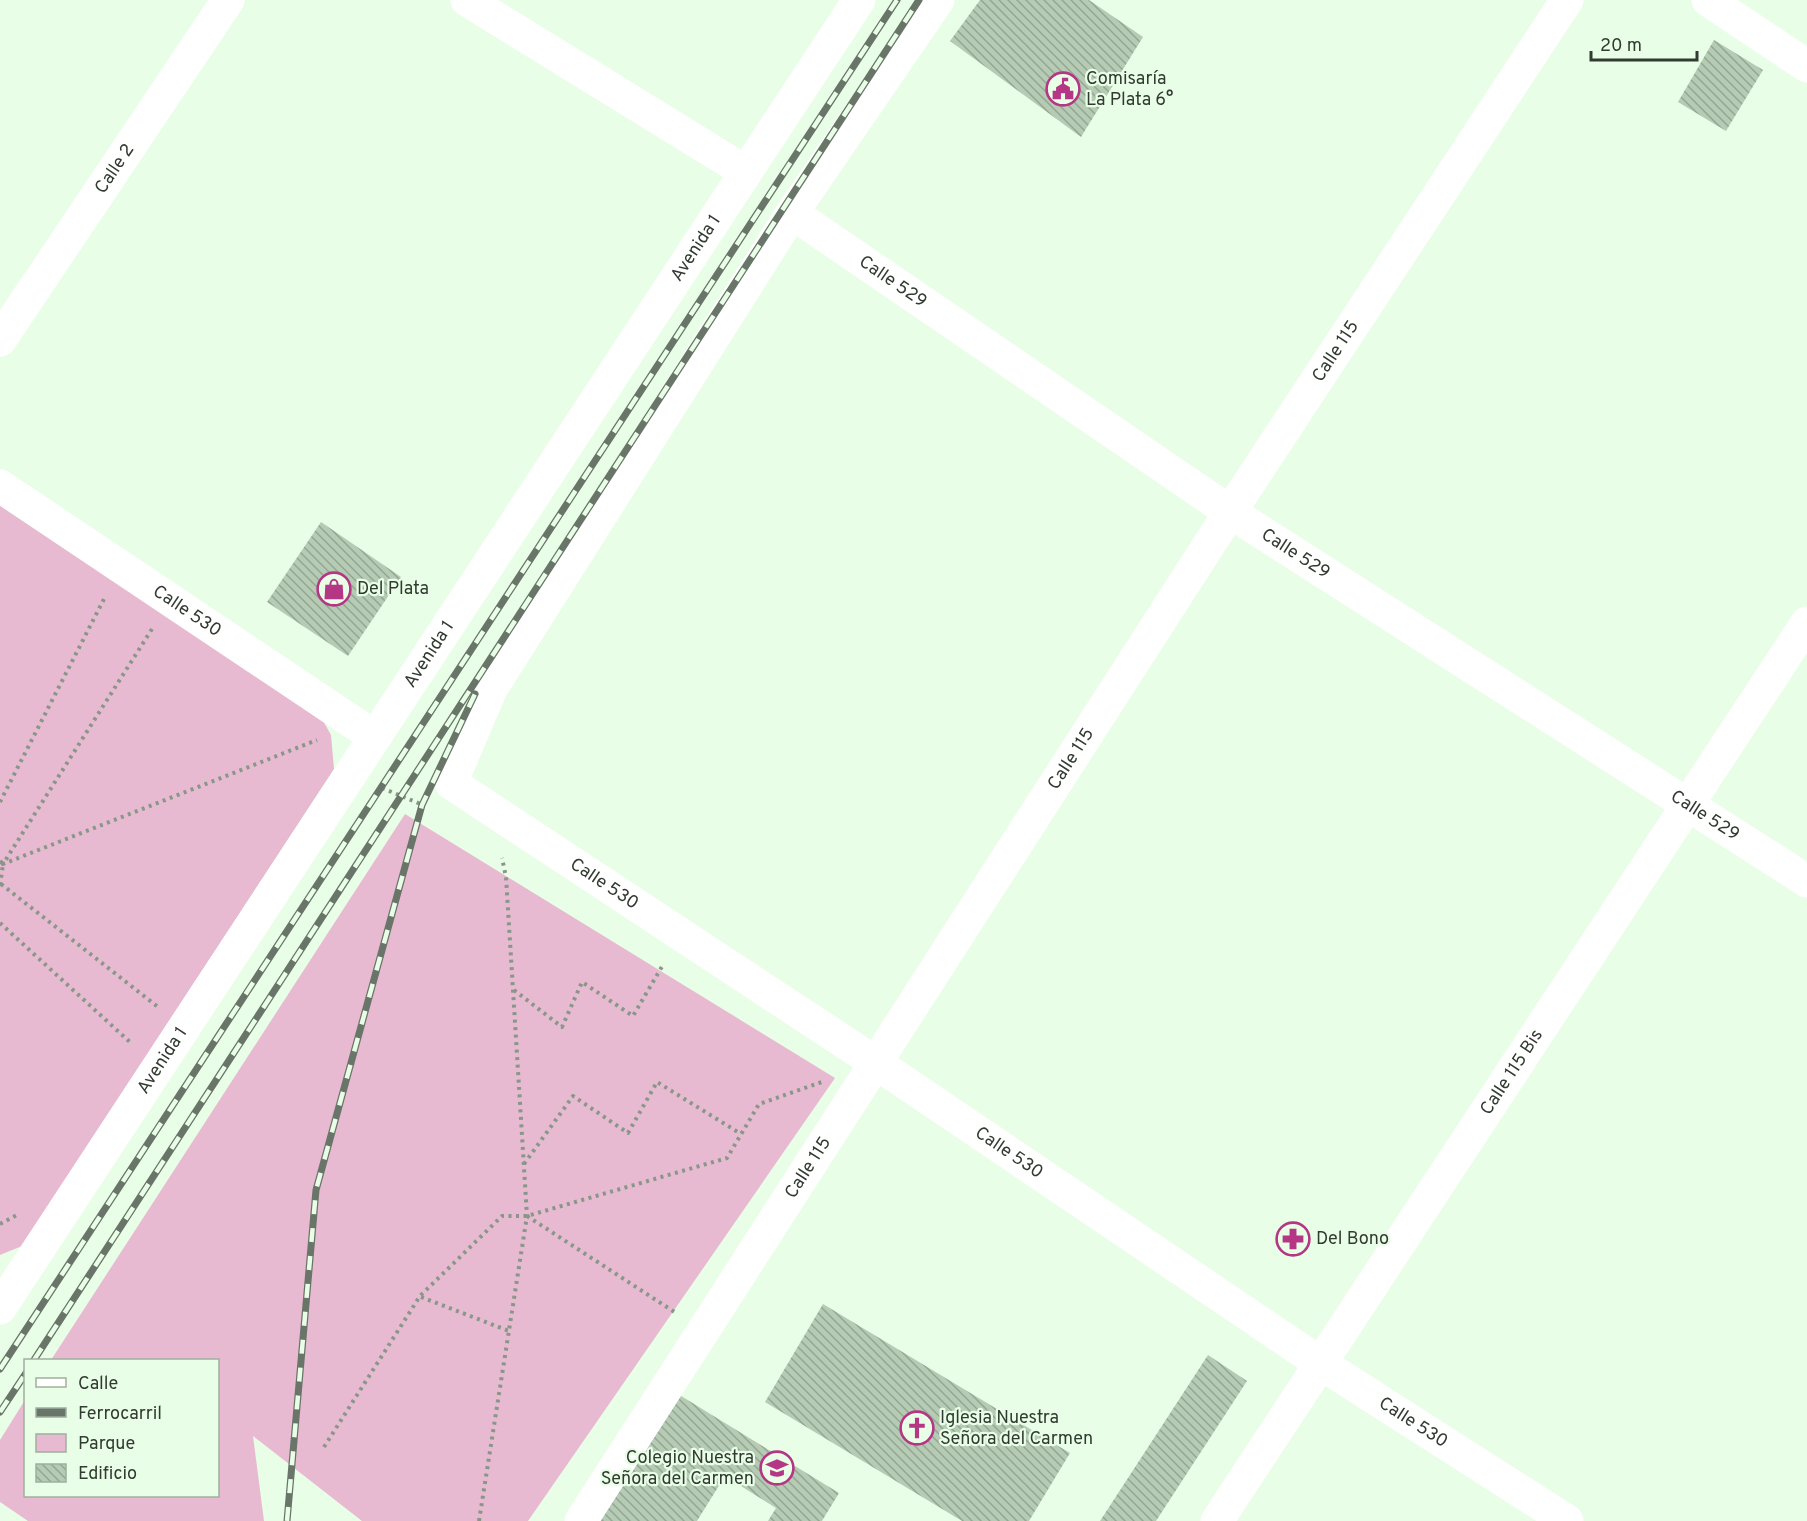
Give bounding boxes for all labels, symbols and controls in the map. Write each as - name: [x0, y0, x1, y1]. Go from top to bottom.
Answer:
- scale bar: [1591, 24, 1698, 62]
- text: 20 m: [1600, 35, 1642, 58]
- place label: Comisaría La Plata 6°: [1086, 68, 1173, 112]
- public building icon: Comisaría La Plata 6°: [1045, 71, 1081, 107]
- street label: Calle 2: [90, 139, 140, 198]
- street label: Avenida 1: [666, 210, 726, 286]
- street label: Calle 529: [854, 250, 931, 313]
- street label: Calle 115: [1307, 316, 1364, 387]
- street label: Calle 529: [1257, 523, 1334, 584]
- shop icon: Del Plata: [316, 571, 352, 607]
- place label: Del Plata: [357, 578, 429, 601]
- street label: Calle 530: [148, 580, 226, 642]
- street label: Avenida 1: [399, 616, 460, 692]
- street label: Calle 115: [1043, 724, 1099, 794]
- street label: Calle 529: [1666, 785, 1744, 846]
- street label: Calle 530: [565, 853, 643, 915]
- street label: Avenida 1: [132, 1023, 193, 1098]
- street label: Calle 115 Bis: [1475, 1025, 1548, 1120]
- street label: Calle 530: [970, 1122, 1048, 1184]
- street label: Calle 115: [780, 1132, 837, 1203]
- pharmacy icon: Del Bono: [1275, 1221, 1311, 1257]
- place label: Del Bono: [1316, 1228, 1389, 1251]
- legend: [24, 1359, 219, 1497]
- text: Calle: [78, 1373, 118, 1396]
- street label: Calle 530: [1374, 1392, 1452, 1453]
- text: Ferrocarril: [78, 1403, 162, 1426]
- place label: Iglesia Nuestra Señora del Carmen: [940, 1407, 1093, 1451]
- church icon: Iglesia Nuestra Señora del Carmen: [899, 1410, 935, 1446]
- text: Parque: [78, 1433, 135, 1456]
- place label: Colegio Nuestra Señora del Carmen: [601, 1447, 754, 1491]
- school or university icon: Colegio Nuestra Señora del Carmen: [759, 1450, 795, 1486]
- text: Edificio: [78, 1463, 137, 1486]

